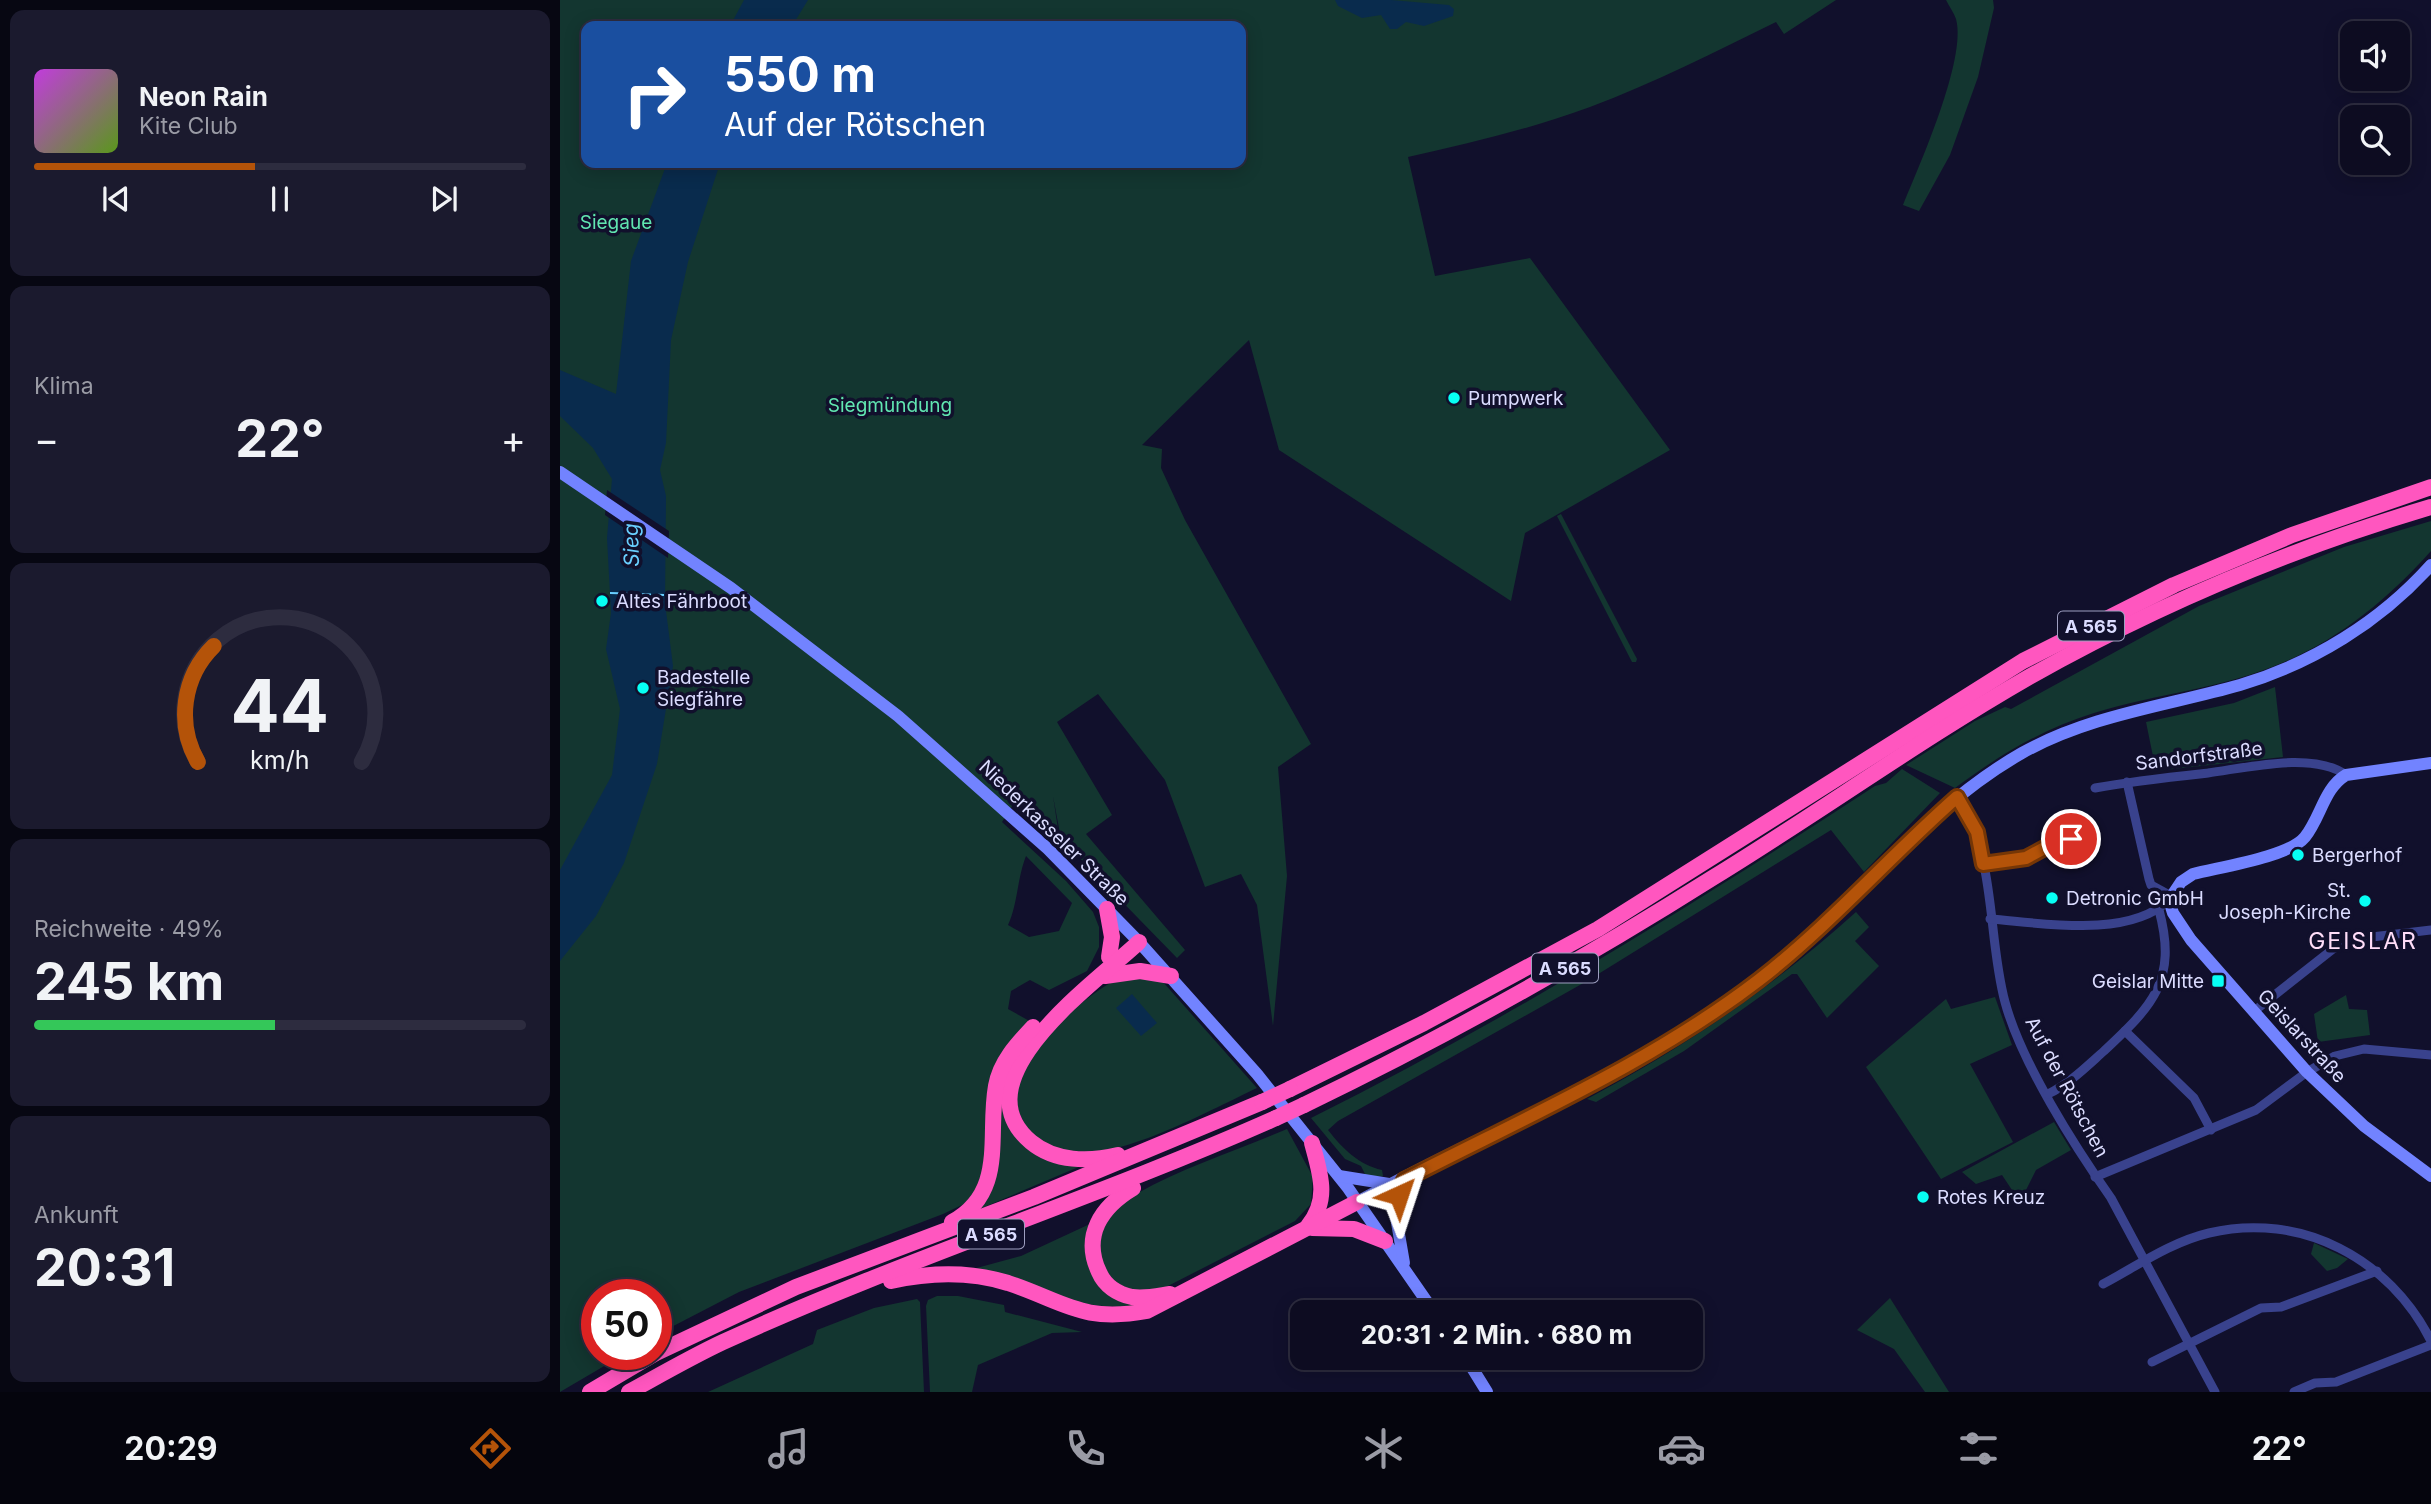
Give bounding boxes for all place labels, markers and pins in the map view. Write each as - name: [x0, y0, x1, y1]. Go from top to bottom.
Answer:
- place label: Pumpwerk: [1468, 387, 1564, 410]
- marker: Pumpwerk: [1446, 390, 1462, 406]
- place label: Altes Fährboot: [616, 590, 747, 613]
- marker: Altes Fährboot: [594, 593, 610, 609]
- place label: Badestelle Siegfähre: [657, 666, 750, 711]
- marker: Badestelle Siegfähre: [635, 680, 651, 696]
- pin: [2041, 809, 2101, 869]
- place label: Bergerhof: [2312, 844, 2402, 867]
- marker: Bergerhof: [2290, 847, 2306, 863]
- place label: St. Joseph-Kirche: [2218, 879, 2351, 924]
- place label: Detronic GmbH: [2066, 887, 2204, 910]
- marker: Detronic GmbH: [2044, 890, 2060, 906]
- marker: St. Joseph-Kirche: [2357, 893, 2373, 909]
- place label: Geislar Mitte: [2092, 970, 2204, 993]
- marker: Geislar Mitte: [2210, 973, 2226, 989]
- place label: Rotes Kreuz: [1937, 1186, 2045, 1209]
- marker: Rotes Kreuz: [1915, 1189, 1931, 1205]

